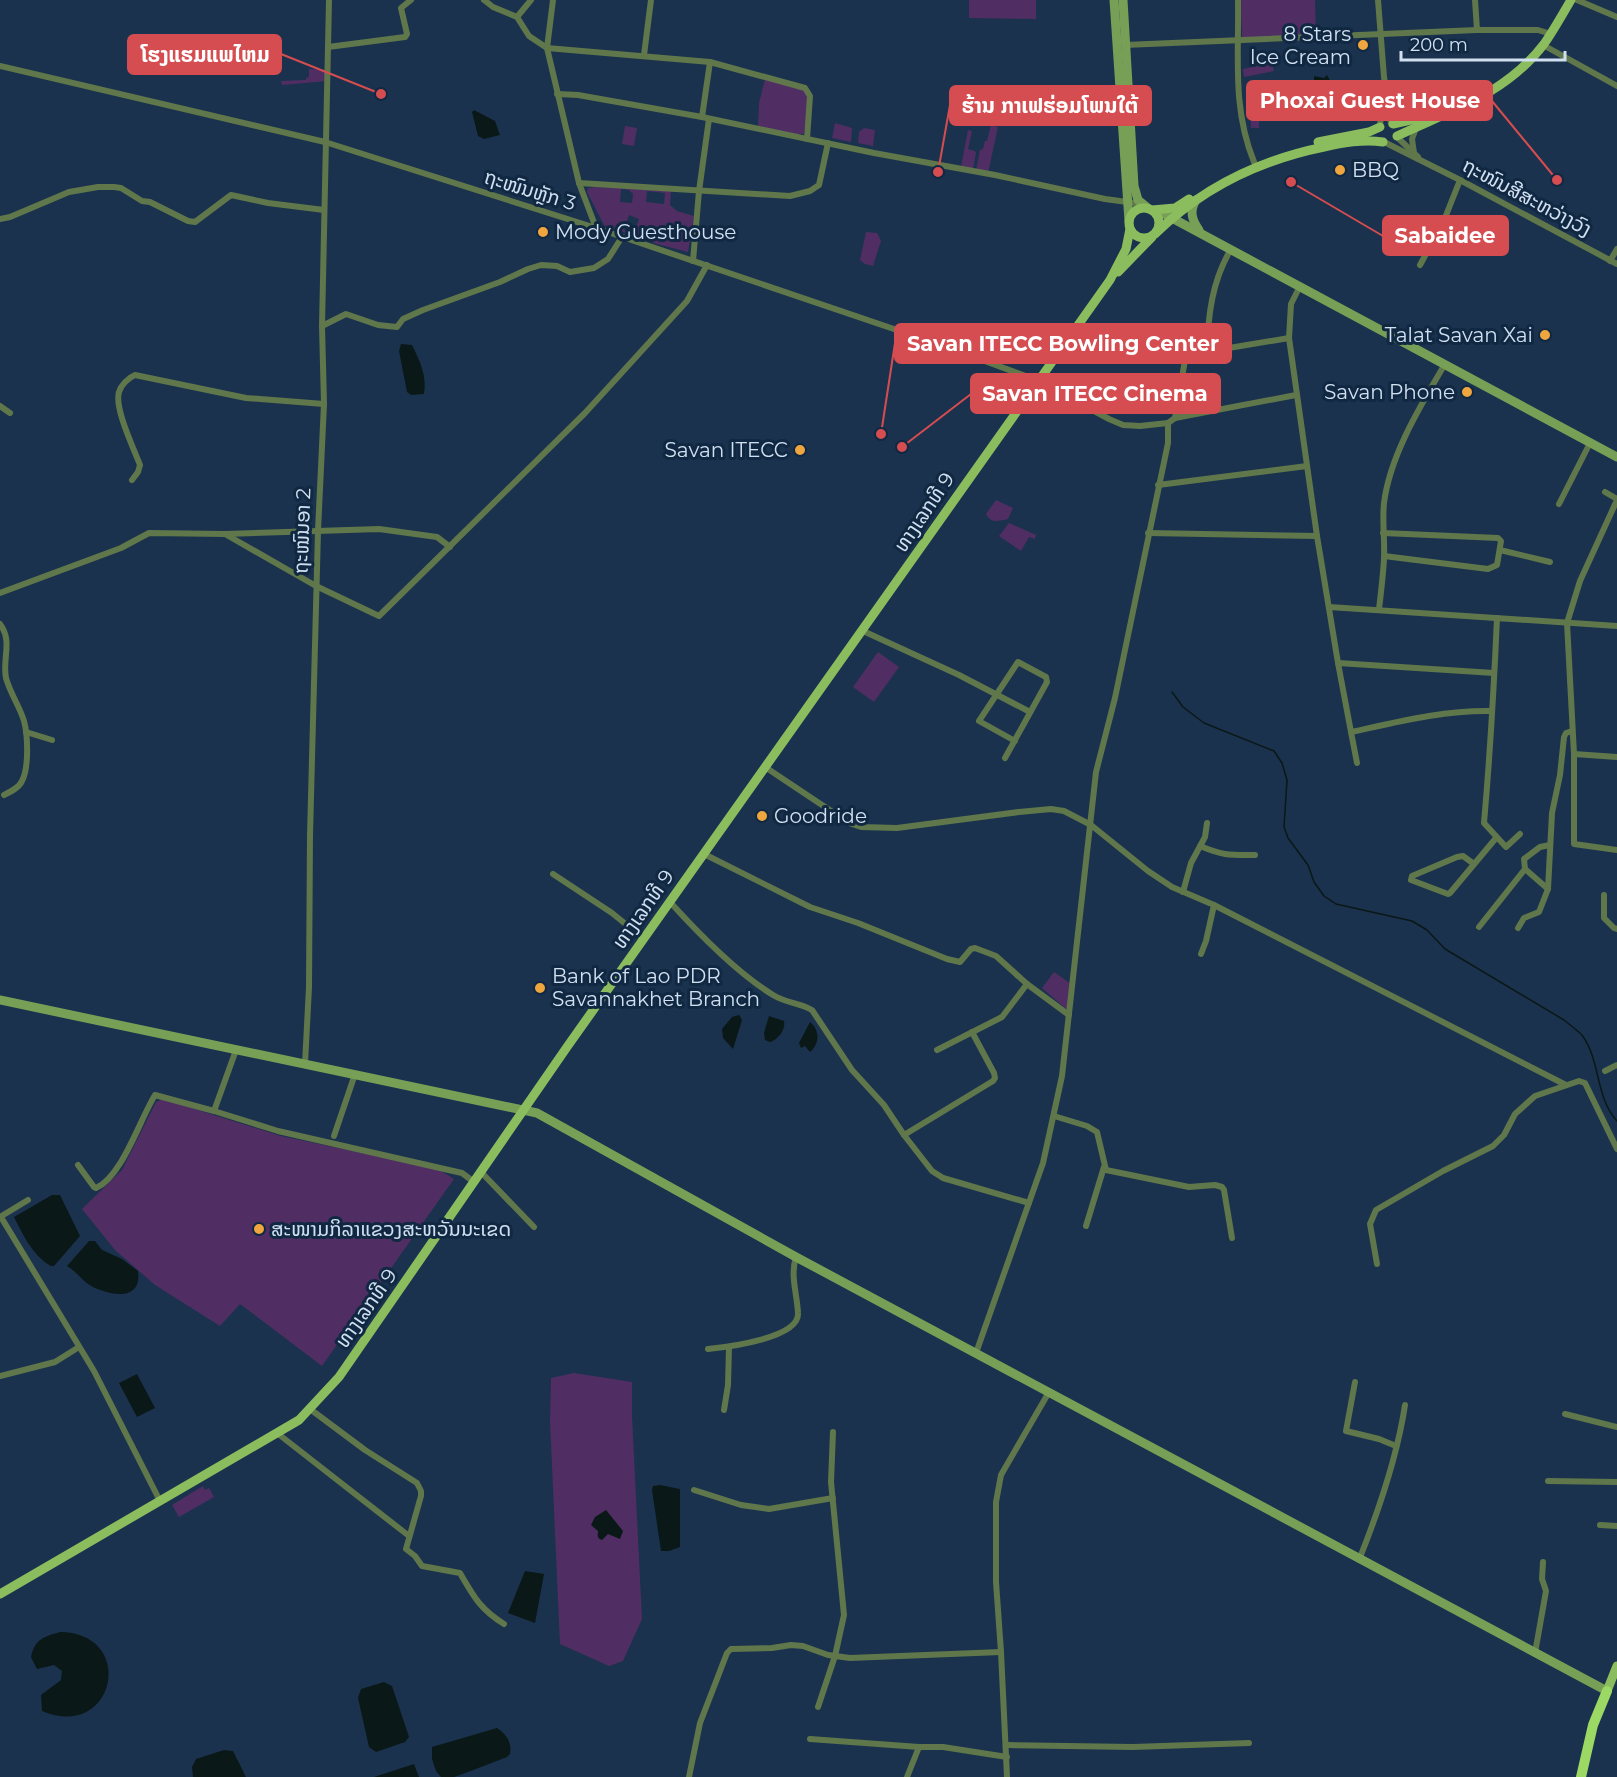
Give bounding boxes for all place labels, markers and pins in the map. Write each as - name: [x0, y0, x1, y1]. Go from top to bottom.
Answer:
- place label: 8 Stars Ice Cream: [1250, 22, 1351, 69]
- callout: ໂຮງແຮມແພໄຫມ: [128, 35, 281, 74]
- marker: 8 Stars Ice Cream: [1356, 38, 1370, 52]
- callout: Phoxai Guest House: [1247, 81, 1492, 120]
- callout: ຮ້ານ ກາເຟຮ່ອມໂພນໃຕ້: [950, 86, 1151, 125]
- place label: BBQ: [1352, 158, 1399, 182]
- marker: BBQ: [1333, 163, 1347, 177]
- callout: Sabaidee: [1383, 216, 1508, 255]
- place label: Mody Guesthouse: [555, 220, 736, 244]
- marker: Mody Guesthouse: [536, 225, 550, 239]
- place label: Talat Savan Xai: [1385, 323, 1533, 347]
- callout: Savan ITECC Bowling Center: [895, 324, 1231, 363]
- marker: Talat Savan Xai: [1538, 328, 1552, 342]
- callout: Savan ITECC Cinema: [971, 374, 1220, 413]
- place label: Savan Phone: [1324, 380, 1455, 404]
- marker: Savan Phone: [1460, 385, 1474, 399]
- place label: Savan ITECC: [665, 438, 788, 462]
- marker: Savan ITECC: [793, 443, 807, 457]
- place label: Goodride: [774, 804, 867, 828]
- marker: Goodride: [755, 809, 769, 823]
- place label: Bank of Lao PDR Savannakhet Branch: [552, 964, 760, 1011]
- marker: Bank of Lao PDR Savannakhet Branch: [533, 981, 547, 995]
- place label: ສະໜາມກິລາແຂວງສະຫວັນນະເຂດ: [271, 1217, 511, 1241]
- marker: ສະໜາມກິລາແຂວງສະຫວັນນະເຂດ: [252, 1222, 266, 1236]

